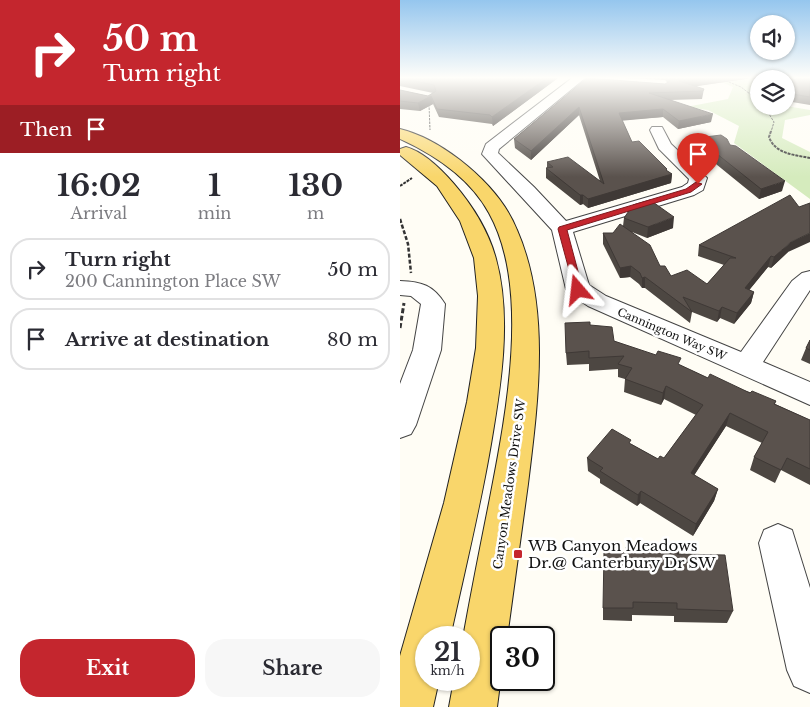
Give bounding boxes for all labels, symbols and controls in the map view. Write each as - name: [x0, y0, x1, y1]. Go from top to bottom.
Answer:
- map controls: [750, 15, 795, 115]
- button: sound: [750, 15, 795, 60]
- text: 50 m: [103, 17, 198, 60]
- icon: right: [20, 20, 85, 85]
- text: Turn right: [103, 60, 221, 87]
- button: layers: [750, 70, 795, 115]
- icon: arrive: [82, 115, 110, 143]
- text: Then: [20, 118, 72, 141]
- pin: [677, 133, 719, 184]
- icon: arrive: [684, 140, 712, 168]
- text: 16:02: [57, 167, 141, 204]
- text: 1: [208, 167, 221, 204]
- text: 130: [288, 167, 343, 204]
- text: Arrival: [71, 203, 127, 223]
- text: min: [198, 203, 231, 223]
- text: m: [307, 203, 324, 223]
- text: Turn right: [65, 248, 171, 271]
- icon: right: [22, 255, 50, 283]
- text: 50 m: [328, 258, 378, 281]
- position arrow: [551, 263, 603, 315]
- text: 200 Cannington Place SW: [65, 271, 281, 291]
- street label: Cannington Way SW: [615, 305, 730, 364]
- icon: arrive: [22, 325, 50, 353]
- text: Arrive at destination: [65, 328, 269, 351]
- text: 80 m: [327, 328, 378, 351]
- street label: Canyon Meadows Drive SW: [490, 397, 529, 570]
- place label: WB Canyon Meadows Dr.@ Canterbury Dr SW: [527, 536, 716, 572]
- marker: WB Canyon Meadows Dr.@ Canterbury Dr SW: [512, 548, 524, 560]
- speed limit sign: 30: [490, 626, 555, 691]
- text: 21: [434, 637, 461, 668]
- button: Exit: [20, 639, 195, 697]
- button: Share: [205, 639, 380, 697]
- text: km/h: [430, 663, 465, 678]

